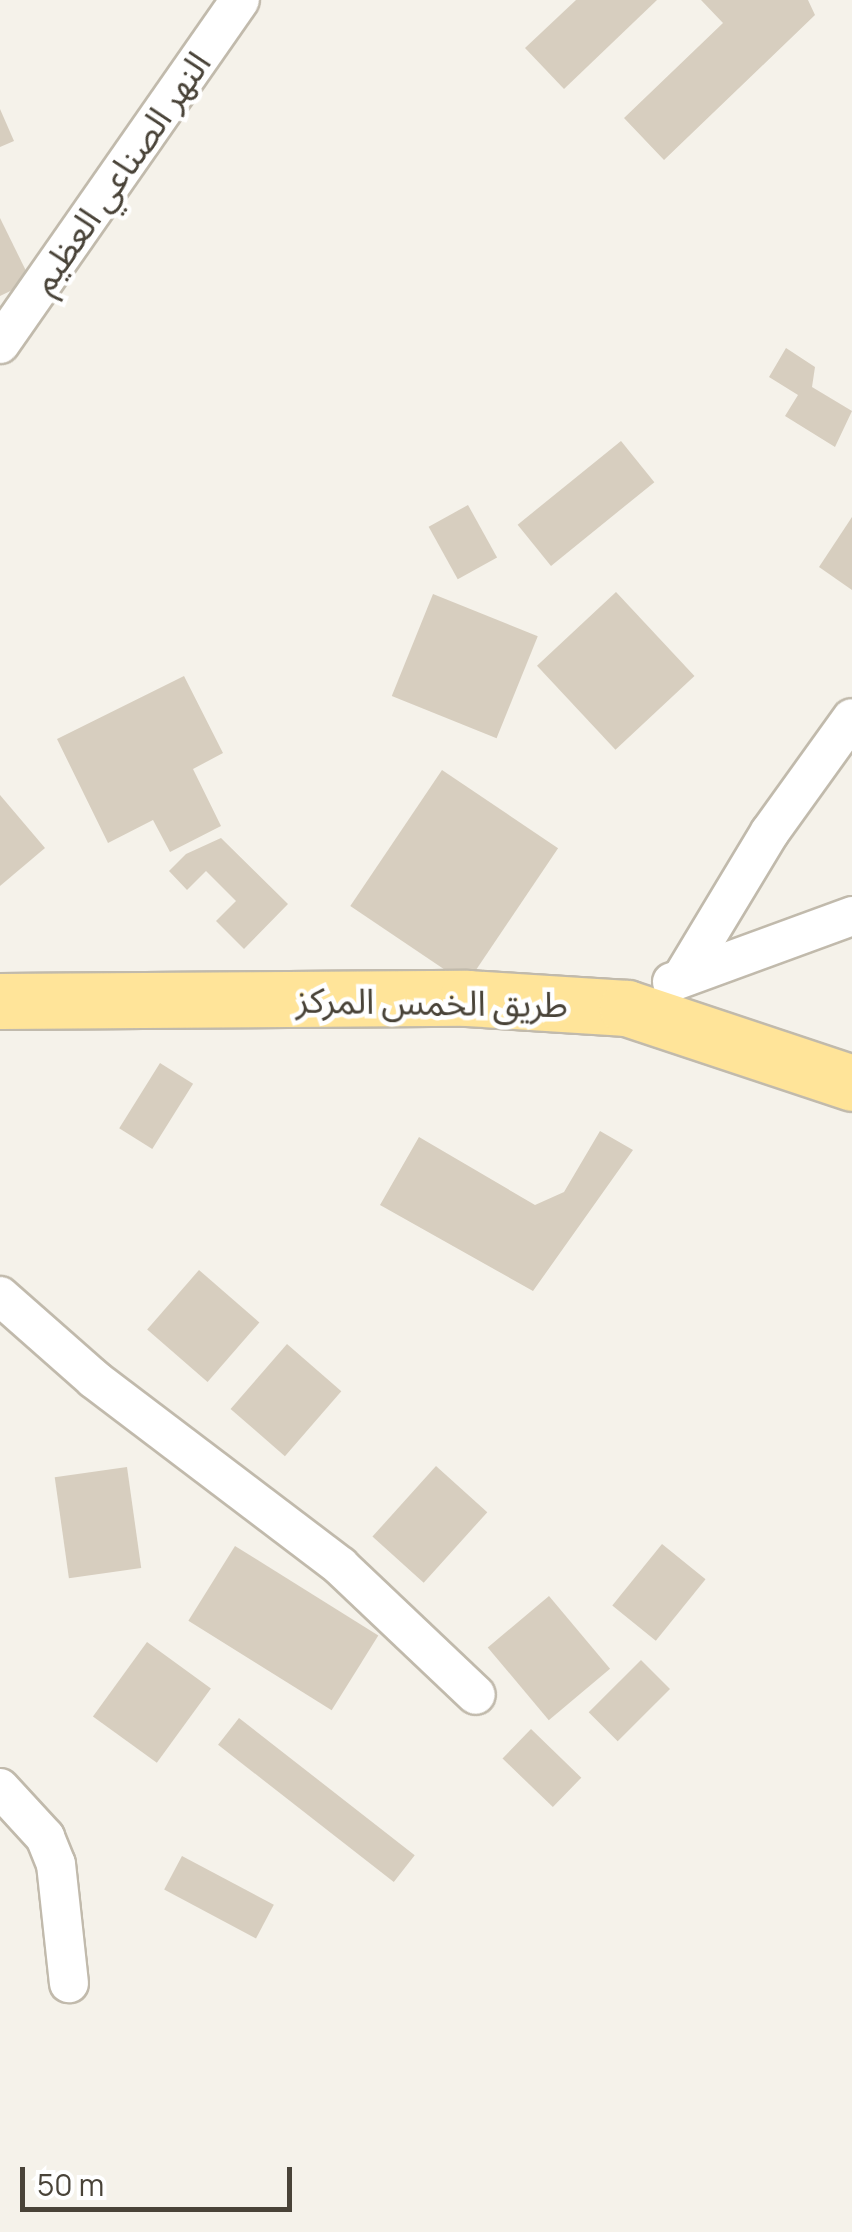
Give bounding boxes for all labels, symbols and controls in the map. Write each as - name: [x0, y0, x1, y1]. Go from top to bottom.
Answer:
- street label: النهر الصناعي العظيم: [21, 43, 219, 301]
- street label: طريق الخمس المركز: [296, 979, 568, 1025]
- scale bar: [25, 2147, 298, 2209]
- text: 50 m: [37, 2164, 104, 2205]

